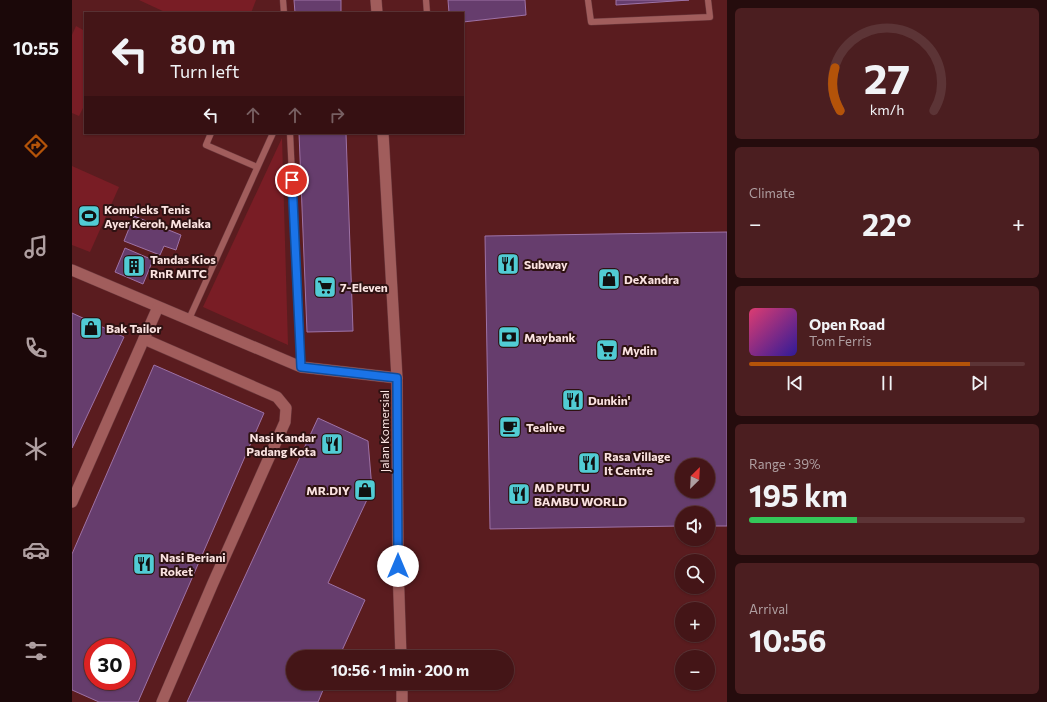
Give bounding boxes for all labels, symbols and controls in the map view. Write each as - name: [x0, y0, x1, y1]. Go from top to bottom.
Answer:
- text: 80 m: [170, 26, 236, 60]
- icon: left: [104, 28, 156, 80]
- text: 10:55: [13, 37, 59, 59]
- text: 27: [864, 52, 910, 103]
- text: Turn left: [170, 60, 239, 82]
- text: km/h: [870, 100, 904, 118]
- icon: left: [200, 104, 222, 126]
- icon: ahead: [242, 104, 264, 126]
- icon: ahead: [284, 104, 306, 126]
- icon: right: [326, 104, 348, 126]
- icon: directions: [22, 132, 50, 160]
- pin: [275, 163, 309, 197]
- icon: arrive: [281, 169, 303, 191]
- text: Climate: [749, 185, 795, 201]
- place label: Kompleks Tenis Ayer Keroh, Melaka: [104, 202, 211, 230]
- sports icon: Kompleks Tenis Ayer Keroh, Melaka: [76, 203, 102, 229]
- text: 22°: [862, 205, 912, 242]
- text: −: [749, 210, 762, 237]
- text: +: [1012, 210, 1025, 237]
- icon: music: [22, 233, 50, 261]
- restaurant icon: Subway: [495, 251, 521, 277]
- place label: Tandas Kios RnR MITC: [150, 252, 216, 280]
- building icon: Tandas Kios RnR MITC: [121, 253, 147, 279]
- place label: Subway: [524, 257, 568, 271]
- shop icon: DeXandra: [596, 266, 622, 292]
- place label: DeXandra: [624, 272, 679, 286]
- supermarket icon: 7-Eleven: [312, 274, 338, 300]
- place label: 7-Eleven: [340, 280, 388, 294]
- shop icon: Bak Tailor: [78, 315, 104, 341]
- text: Open Road: [809, 315, 885, 333]
- place label: Bak Tailor: [106, 321, 161, 335]
- bank icon: Maybank: [496, 324, 522, 350]
- place label: Maybank: [524, 330, 576, 344]
- text: Tom Ferris: [809, 333, 872, 349]
- icon: phone: [22, 334, 50, 362]
- supermarket icon: Mydin: [594, 337, 620, 363]
- place label: Mydin: [622, 343, 657, 357]
- icon: previous: [784, 372, 806, 394]
- icon: pause: [876, 372, 898, 394]
- icon: next: [968, 372, 990, 394]
- restaurant icon: Dunkin': [560, 387, 586, 413]
- street label: Jalan Komersial: [377, 390, 392, 472]
- place label: Dunkin': [588, 393, 631, 407]
- cafe icon: Tealive: [497, 414, 523, 440]
- place label: Tealive: [526, 420, 565, 434]
- place label: Nasi Kandar Padang Kota: [246, 430, 316, 458]
- restaurant icon: Nasi Kandar Padang Kota: [319, 431, 345, 457]
- icon: climate: [22, 435, 50, 463]
- place label: Rasa Village It Centre: [604, 449, 670, 477]
- restaurant icon: Rasa Village It Centre: [576, 450, 602, 476]
- text: Range · 39%: [749, 456, 821, 472]
- north arrow: [675, 458, 715, 498]
- map controls: [675, 458, 715, 690]
- text: 195 km: [749, 476, 848, 513]
- shop icon: MR.DIY: [352, 477, 378, 503]
- place label: MD PUTU BAMBU WORLD: [534, 480, 627, 508]
- restaurant icon: MD PUTU BAMBU WORLD: [506, 481, 532, 507]
- place label: MR.DIY: [306, 483, 350, 497]
- button: sound: [675, 506, 715, 546]
- icon: car: [22, 536, 50, 564]
- position arrow: [377, 545, 419, 587]
- place label: Nasi Beriani Roket: [160, 550, 226, 578]
- restaurant icon: Nasi Beriani Roket: [131, 551, 157, 577]
- button: search: [675, 554, 715, 594]
- text: Arrival: [749, 601, 788, 617]
- button: +: [675, 602, 715, 642]
- text: 10:56: [749, 621, 826, 658]
- icon: filters: [22, 637, 50, 665]
- speed limit sign: 30: [84, 638, 136, 690]
- button: −: [675, 650, 715, 690]
- text: 10:56 · 1 min · 200 m: [331, 661, 469, 679]

